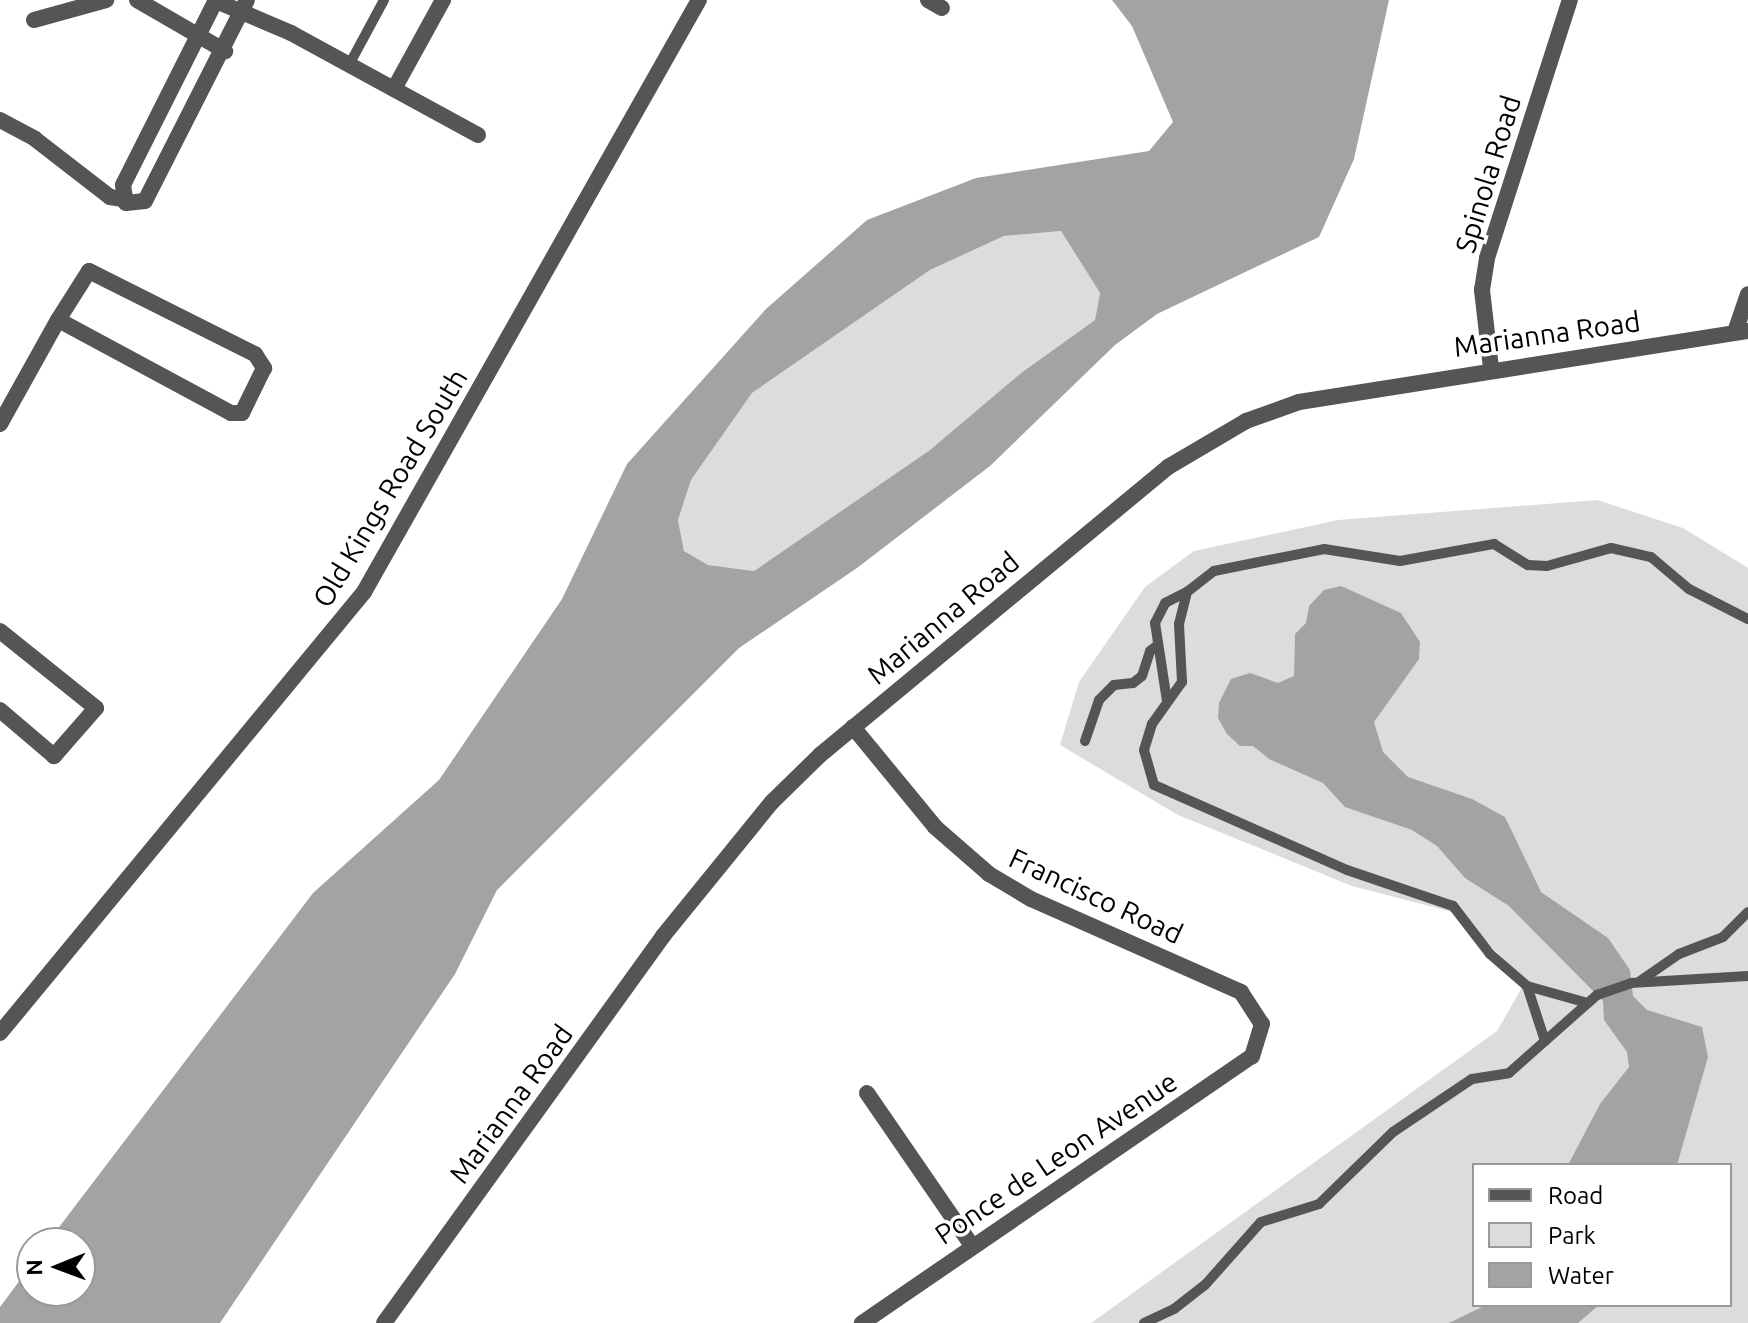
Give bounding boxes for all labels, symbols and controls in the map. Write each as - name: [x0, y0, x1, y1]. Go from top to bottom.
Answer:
- street label: Spinola Road: [1448, 91, 1528, 257]
- street label: Marianna Road: [1452, 304, 1642, 364]
- street label: Old Kings Road South: [306, 363, 474, 613]
- street label: Marianna Road: [860, 545, 1026, 691]
- street label: Francisco Road: [1004, 841, 1188, 951]
- street label: Marianna Road: [442, 1018, 580, 1190]
- street label: Ponce de Leon Avenue: [929, 1064, 1183, 1252]
- legend: [1472, 1163, 1732, 1307]
- text: Road: [1548, 1182, 1603, 1209]
- text: Park: [1548, 1222, 1596, 1249]
- north arrow: [16, 1227, 96, 1307]
- text: N: [21, 1259, 46, 1276]
- text: Water: [1548, 1262, 1614, 1289]

